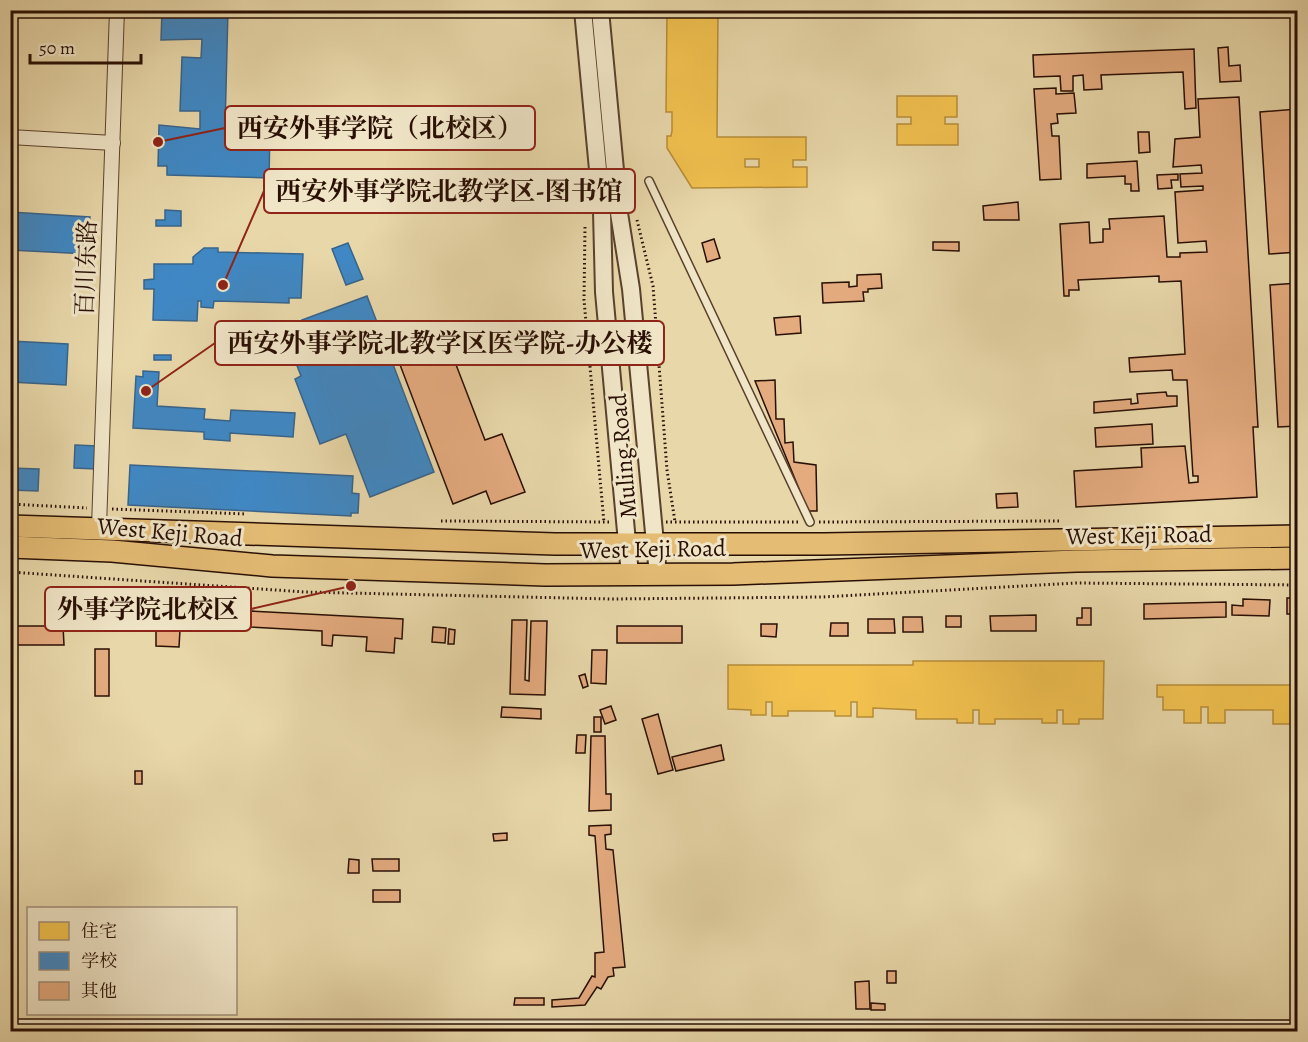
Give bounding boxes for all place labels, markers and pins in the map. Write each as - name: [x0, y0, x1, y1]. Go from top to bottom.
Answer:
- callout: 西安外事学院（北校区）: [225, 106, 535, 150]
- callout: 西安外事学院北教学区-图书馆: [264, 169, 635, 213]
- callout: 西安外事学院北教学区医学院-办公楼: [215, 321, 664, 365]
- callout: 外事学院北校区: [45, 587, 251, 631]

